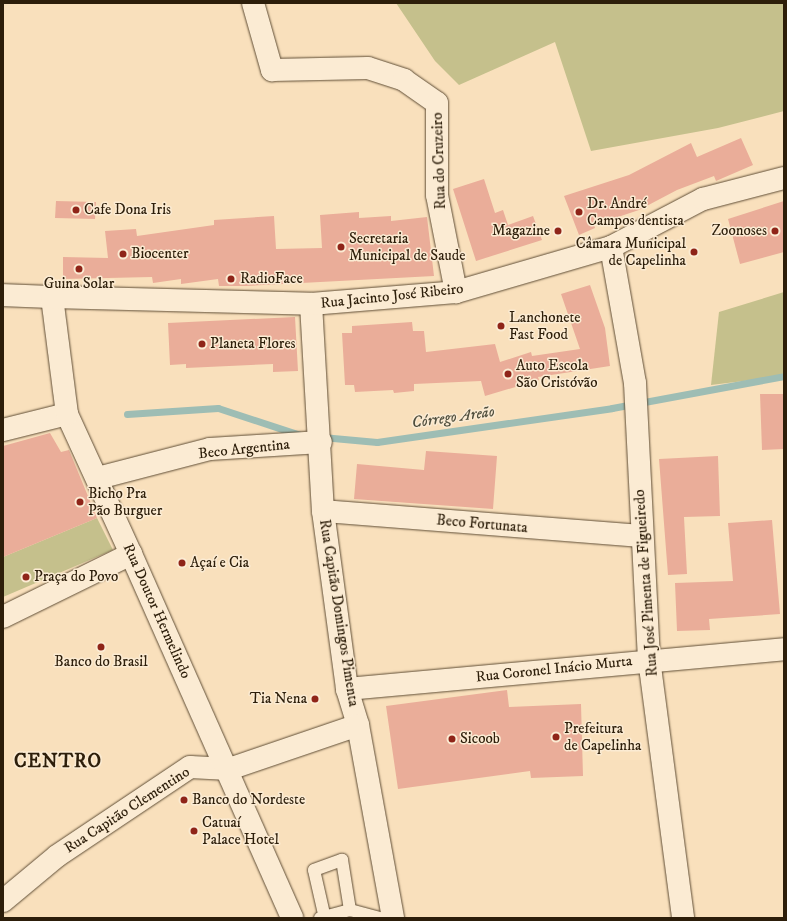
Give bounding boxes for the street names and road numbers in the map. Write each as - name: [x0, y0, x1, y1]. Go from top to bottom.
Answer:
- street label: Rua do Cruzeiro: [428, 112, 450, 210]
- street label: Rua Jacinto José Ribeiro: [320, 280, 464, 312]
- street label: Beco Argentina: [197, 435, 291, 463]
- street label: Rua José Pimenta de Figueiredo: [630, 489, 662, 677]
- street label: Beco Fortunata: [436, 511, 528, 537]
- street label: Rua Capitão Domingos Pimenta: [315, 518, 363, 708]
- street label: Rua Doutor Hermelindo: [119, 541, 195, 681]
- street label: Rua Coronel Inácio Murta: [475, 652, 633, 686]
- street label: Rua Capitão Clementino: [61, 763, 193, 857]

